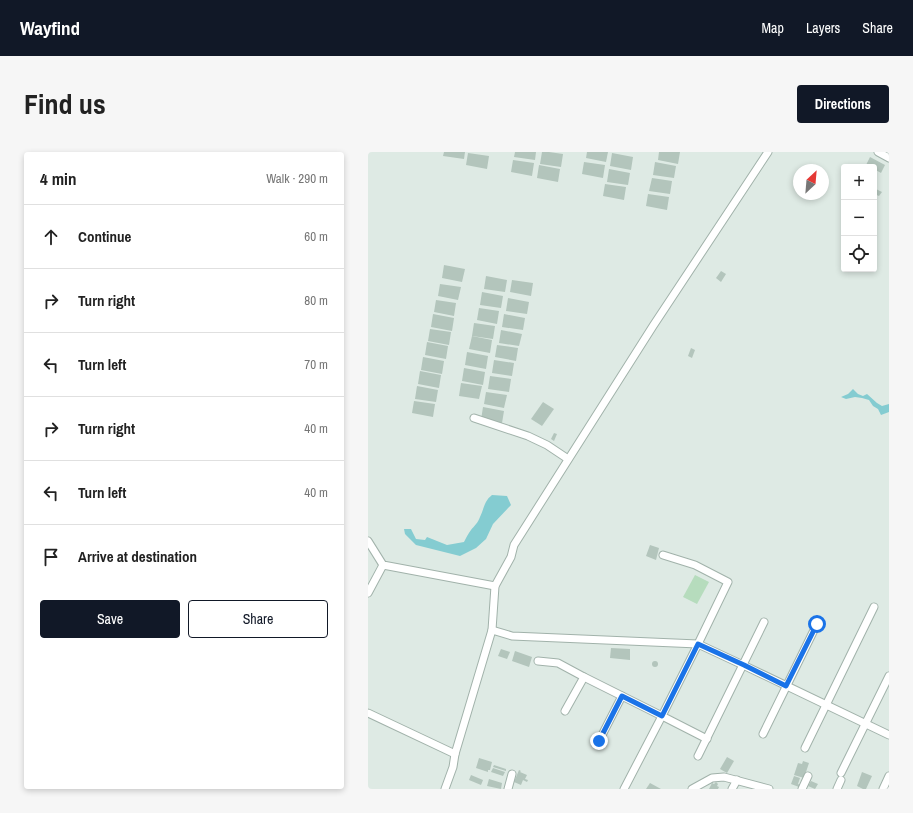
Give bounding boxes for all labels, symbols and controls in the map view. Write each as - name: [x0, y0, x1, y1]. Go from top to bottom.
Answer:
- text: Wayfind: [20, 15, 80, 41]
- text: Map: [762, 19, 784, 37]
- text: Layers: [806, 19, 840, 37]
- text: Share: [862, 19, 893, 37]
- text: Find us: [24, 85, 106, 123]
- button: Directions: [797, 85, 889, 123]
- north arrow: [793, 164, 829, 200]
- map controls: [841, 164, 877, 272]
- button: +: [841, 164, 877, 200]
- text: 4 min: [40, 167, 76, 190]
- text: Walk · 290 m: [266, 170, 328, 187]
- button: −: [841, 200, 877, 236]
- icon: ahead: [40, 226, 62, 248]
- text: Continue: [78, 226, 131, 247]
- text: 60 m: [304, 228, 328, 245]
- button: locate: [841, 236, 877, 272]
- icon: right: [40, 290, 62, 312]
- text: Turn right: [78, 290, 135, 311]
- text: 80 m: [304, 292, 328, 309]
- icon: left: [40, 354, 62, 376]
- text: Turn left: [78, 354, 126, 375]
- text: 70 m: [304, 356, 328, 373]
- icon: right: [40, 418, 62, 440]
- text: Turn right: [78, 418, 135, 439]
- text: 40 m: [304, 420, 328, 437]
- icon: left: [40, 482, 62, 504]
- text: Turn left: [78, 482, 126, 503]
- text: 40 m: [304, 484, 328, 501]
- icon: arrive: [40, 546, 62, 568]
- text: Arrive at destination: [78, 546, 197, 567]
- button: Save: [40, 600, 180, 638]
- button: Share: [188, 600, 328, 638]
- route start: [808, 615, 826, 633]
- route end: [590, 732, 608, 750]

